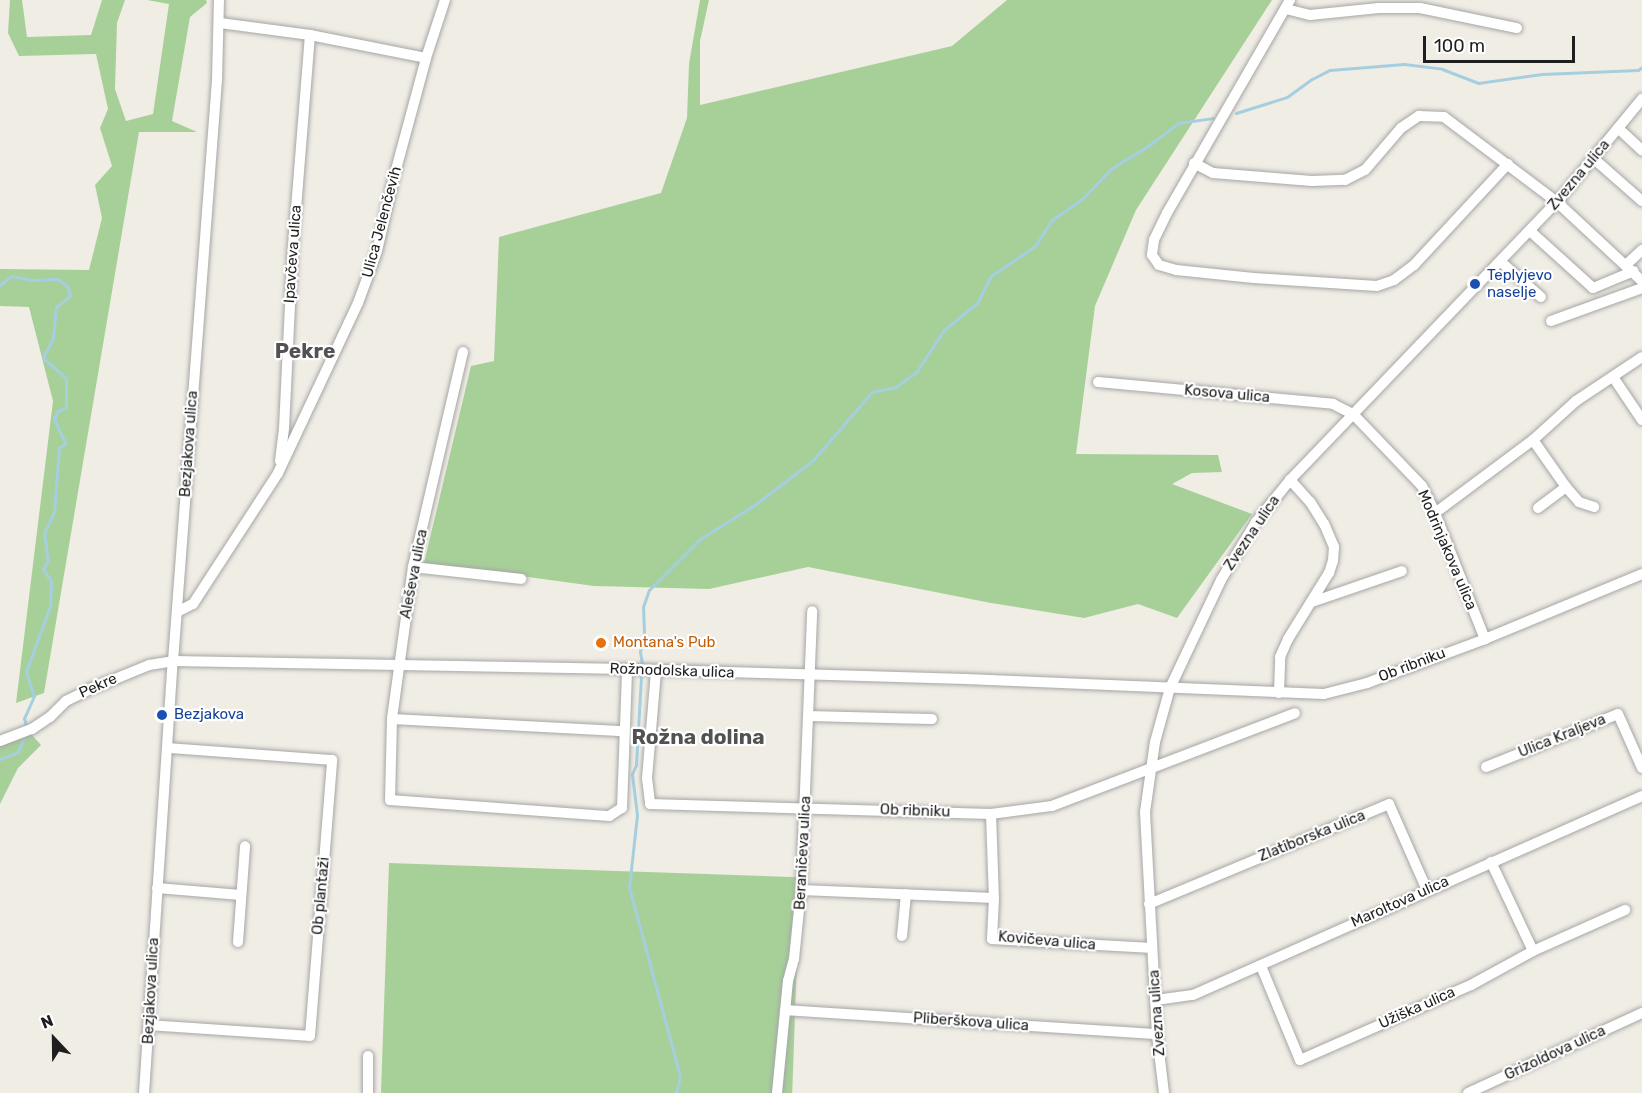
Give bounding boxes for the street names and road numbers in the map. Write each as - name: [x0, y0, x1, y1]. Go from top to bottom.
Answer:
- street label: Zvezna ulica: [1544, 136, 1614, 214]
- street label: Ulica Jelenčevih: [358, 164, 406, 280]
- street label: Ipavčeva ulica: [281, 204, 305, 304]
- street label: Kosova ulica: [1183, 381, 1271, 407]
- street label: Bezjakova ulica: [176, 390, 202, 498]
- street label: Modrinjakova ulica: [1414, 487, 1480, 613]
- street label: Zvezna ulica: [1220, 492, 1284, 574]
- street label: Aleševa ulica: [397, 528, 431, 620]
- street label: Ob ribniku: [1376, 644, 1448, 686]
- street label: Rožnodolska ulica: [609, 660, 735, 682]
- street label: Pekre: [76, 670, 120, 702]
- street label: Ulica Kraljeva: [1516, 710, 1608, 762]
- street label: Beraničeva ulica: [791, 795, 815, 911]
- street label: Ob ribniku: [879, 801, 951, 821]
- street label: Zlatiborska ulica: [1256, 806, 1368, 866]
- street label: Ob plantaži: [309, 856, 333, 936]
- street label: Maroltova ulica: [1348, 872, 1452, 932]
- street label: Kovičeva ulica: [997, 928, 1097, 954]
- street label: Bezjakova ulica: [139, 937, 163, 1045]
- street label: Zvezna ulica: [1145, 969, 1169, 1057]
- street label: Užiška ulica: [1376, 983, 1458, 1033]
- street label: Pliberškova ulica: [912, 1009, 1030, 1035]
- street label: Grizoldova ulica: [1502, 1022, 1608, 1084]

